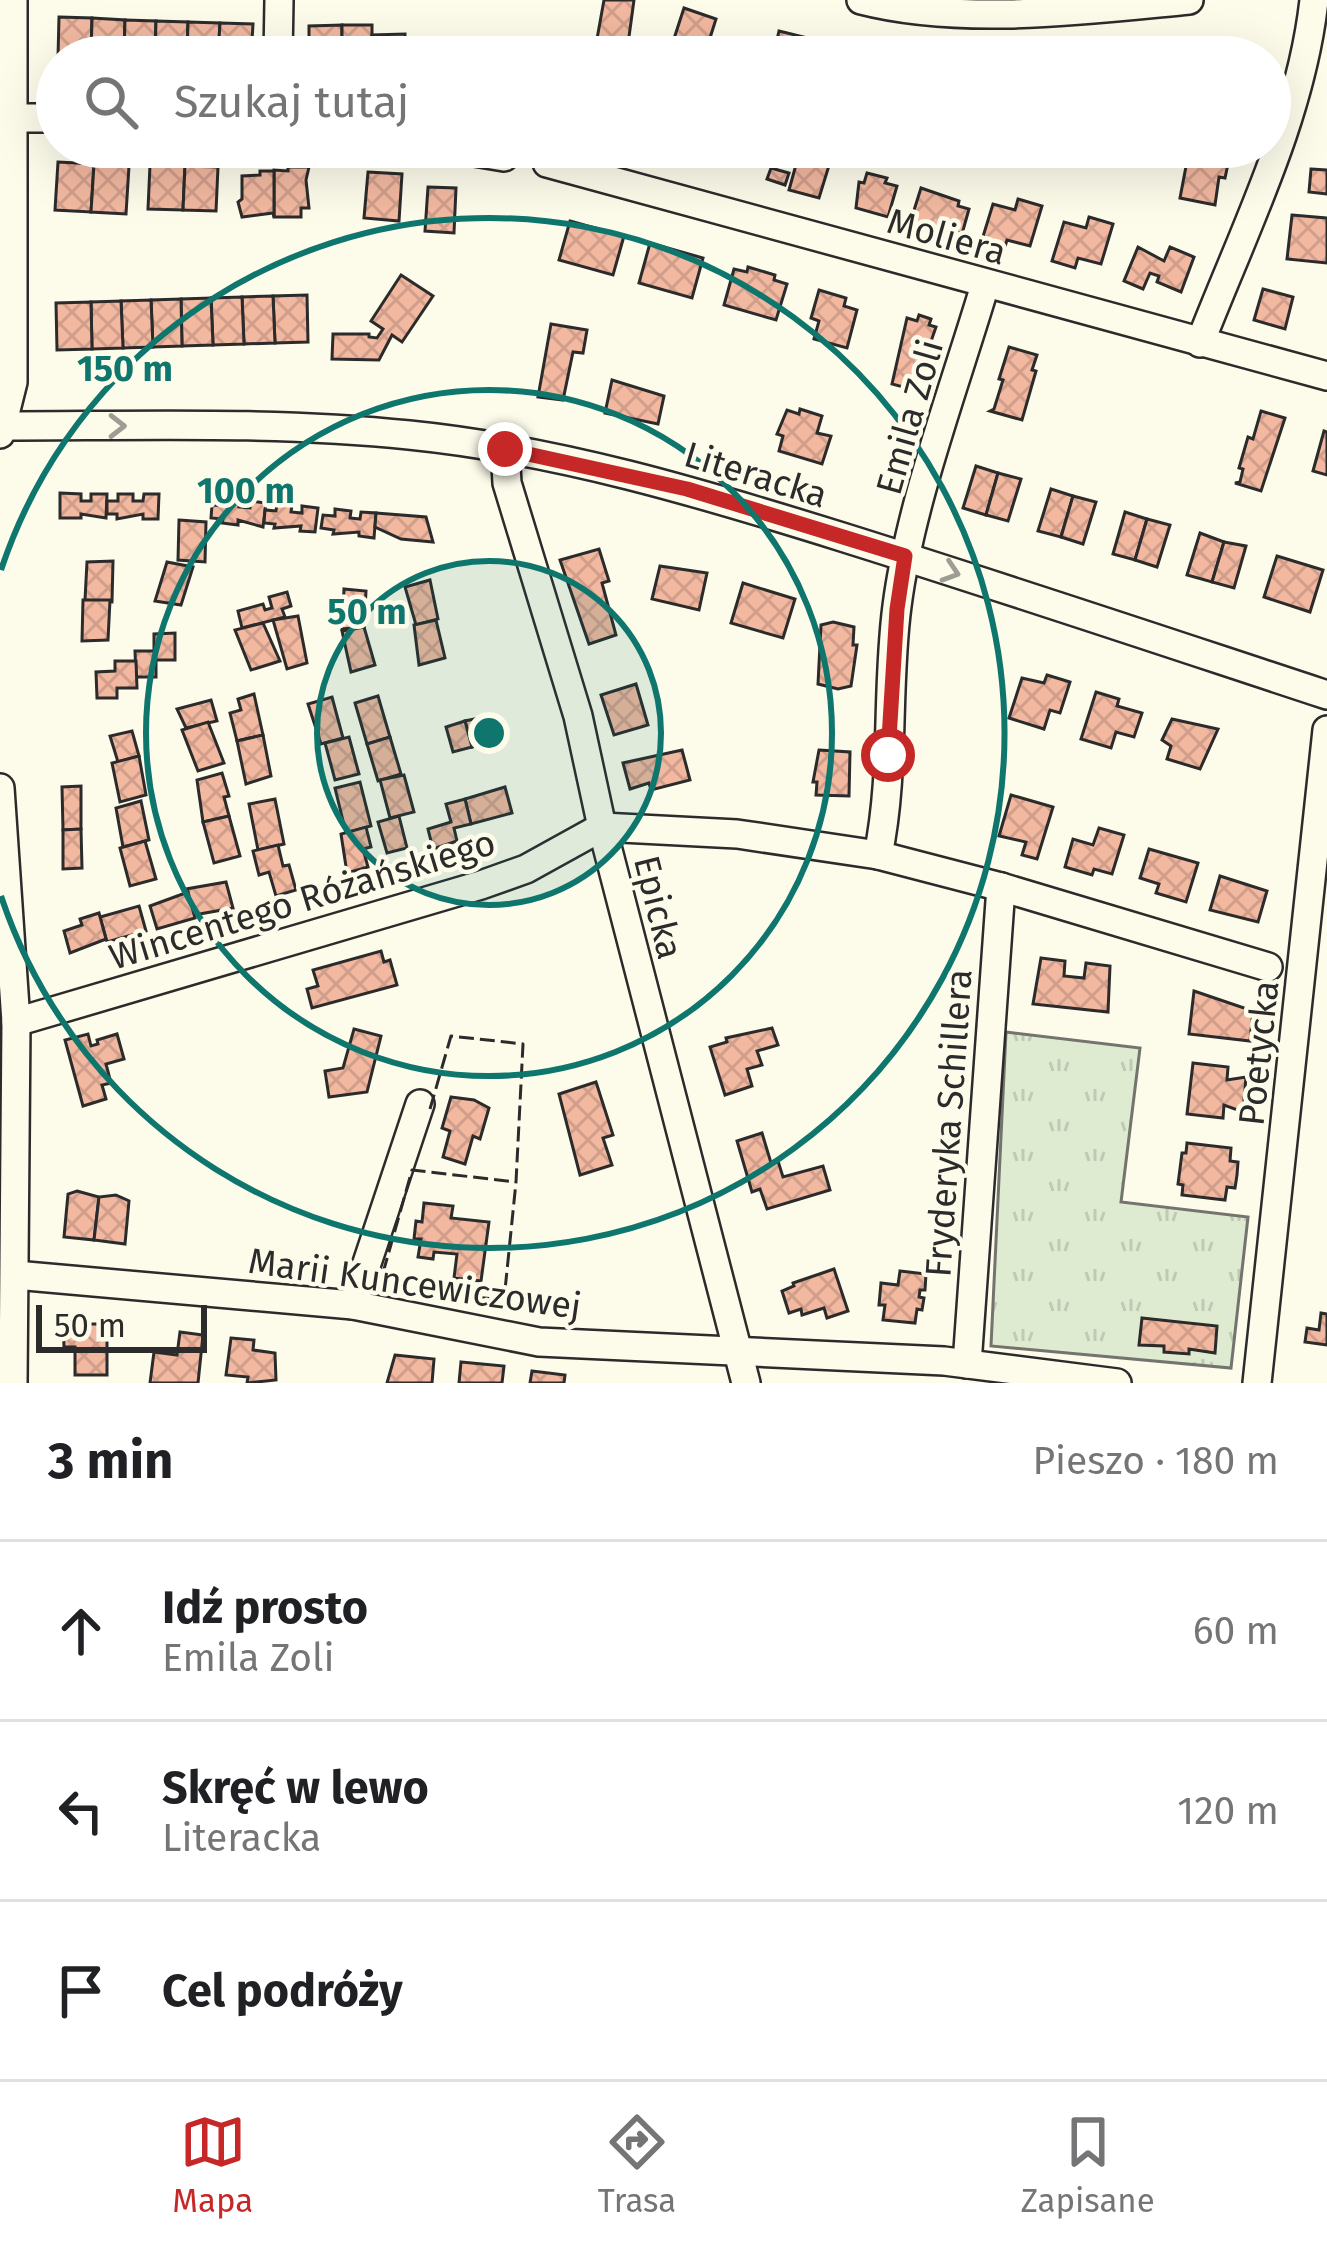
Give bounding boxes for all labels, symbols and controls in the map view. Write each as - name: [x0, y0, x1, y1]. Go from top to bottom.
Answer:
- search box: [36, 36, 1291, 168]
- icon: search: [78, 69, 144, 135]
- text: Szukaj tutaj: [174, 75, 409, 129]
- street label: Moliera: [882, 199, 1011, 275]
- street label: Emila Zoli: [867, 335, 953, 500]
- text: 150 m: [77, 347, 173, 391]
- one-way arrow: [109, 413, 127, 439]
- route end: [478, 422, 532, 476]
- street label: Literacka: [679, 432, 832, 517]
- text: 100 m: [197, 469, 295, 513]
- one-way arrow: [940, 557, 961, 582]
- text: 50 m: [327, 590, 407, 634]
- centre of rings: [468, 712, 510, 754]
- route start: [861, 728, 915, 782]
- street label: Wincentego Różańskiego: [104, 820, 500, 980]
- street label: Epicka: [624, 851, 692, 964]
- street label: Fryderyka Schillera: [916, 968, 982, 1278]
- street label: Poetycka: [1230, 978, 1288, 1128]
- street label: Marii Kuncewiczowej: [246, 1239, 584, 1329]
- scale bar: [36, 1299, 207, 1352]
- text: 50 m: [54, 1306, 126, 1346]
- text: 3 min: [48, 1430, 174, 1492]
- text: Pieszo · 180 m: [1032, 1438, 1279, 1484]
- text: Idź prosto: [162, 1581, 368, 1635]
- icon: ahead: [48, 1598, 114, 1664]
- text: 60 m: [1193, 1608, 1279, 1654]
- text: Emila Zoli: [162, 1635, 334, 1681]
- text: Skręć w lewo: [162, 1761, 429, 1815]
- icon: left: [48, 1778, 114, 1844]
- text: 120 m: [1177, 1788, 1279, 1834]
- text: Literacka: [162, 1815, 321, 1861]
- icon: arrive: [48, 1958, 114, 2024]
- text: Cel podróży: [162, 1964, 403, 2018]
- tab: Mapa: [172, 2109, 253, 2221]
- tab: Trasa: [598, 2109, 676, 2221]
- tab: Zapisane: [1021, 2109, 1155, 2221]

